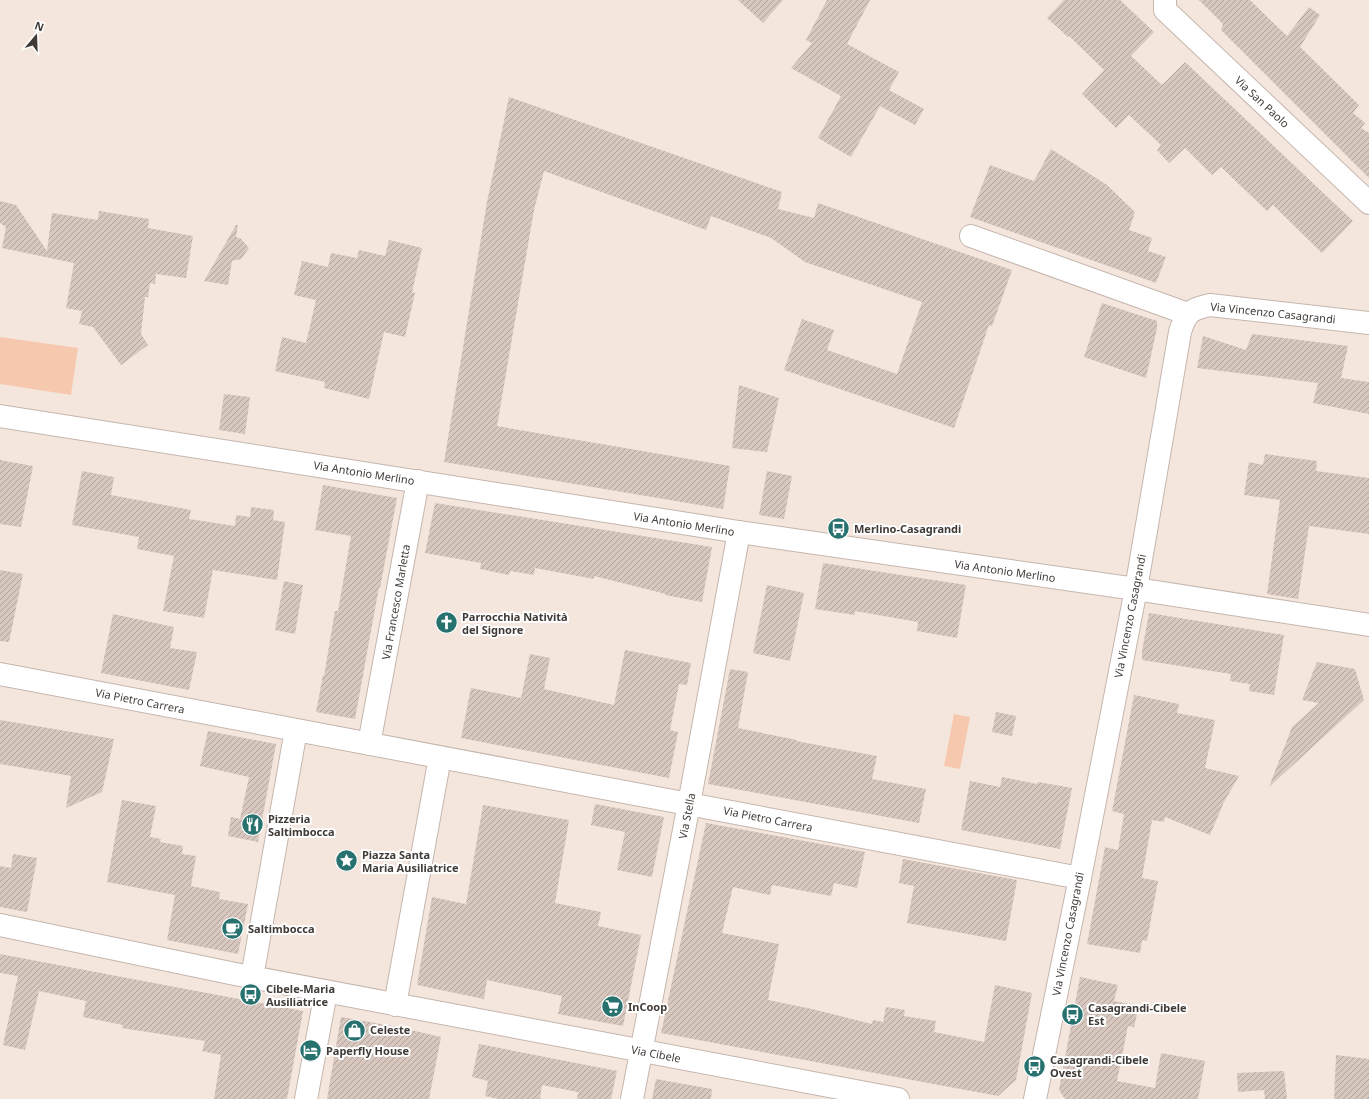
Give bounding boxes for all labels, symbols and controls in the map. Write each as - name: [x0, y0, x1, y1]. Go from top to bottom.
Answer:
- north arrow: [16, 16, 56, 56]
- text: N: [33, 18, 46, 35]
- street label: Via San Paolo: [1232, 73, 1293, 131]
- street label: Via Vincenzo Casagrandi: [1210, 298, 1336, 327]
- street label: Via Antonio Merlino: [313, 457, 416, 488]
- street label: Via Antonio Merlino: [633, 508, 736, 539]
- bus stop icon: Merlino-Casagrandi: [826, 516, 852, 542]
- place label: Merlino-Casagrandi: [854, 521, 961, 536]
- street label: Via Francesco Marletta: [378, 543, 413, 661]
- street label: Via Vincenzo Casagrandi: [1110, 553, 1149, 679]
- street label: Via Antonio Merlino: [954, 556, 1057, 585]
- place label: Parrocchia Natività del Signore: [462, 609, 568, 637]
- church icon: Parrocchia Natività del Signore: [434, 610, 460, 636]
- street label: Via Pietro Carrera: [94, 684, 186, 717]
- street label: Via Stella: [675, 792, 698, 840]
- street label: Via Pietro Carrera: [722, 802, 814, 835]
- place label: Pizzeria Saltimbocca: [268, 811, 334, 839]
- restaurant icon: Pizzeria Saltimbocca: [239, 812, 265, 838]
- place label: Piazza Santa Maria Ausiliatrice: [362, 847, 459, 875]
- place icon: Piazza Santa Maria Ausiliatrice: [334, 848, 360, 874]
- street label: Via Vincenzo Casagrandi: [1048, 871, 1087, 997]
- cafe icon: Saltimbocca: [220, 916, 246, 942]
- place label: Saltimbocca: [248, 921, 314, 936]
- place label: Cibele-Maria Ausiliatrice: [266, 981, 335, 1009]
- bus stop icon: Cibele-Maria Ausiliatrice: [237, 982, 263, 1008]
- supermarket icon: InCoop: [599, 994, 625, 1020]
- place label: InCoop: [628, 999, 667, 1014]
- place label: Casagrandi-Cibele Est: [1088, 1000, 1187, 1028]
- bus stop icon: Casagrandi-Cibele Est: [1059, 1001, 1085, 1027]
- shop icon: Celeste: [342, 1017, 368, 1043]
- place label: Celeste: [370, 1022, 411, 1037]
- hotel icon: Paperfly House: [298, 1038, 324, 1064]
- street label: Via Cibele: [630, 1041, 682, 1066]
- place label: Paperfly House: [326, 1043, 410, 1058]
- place label: Casagrandi-Cibele Ovest: [1050, 1052, 1149, 1080]
- bus stop icon: Casagrandi-Cibele Ovest: [1022, 1053, 1048, 1079]

